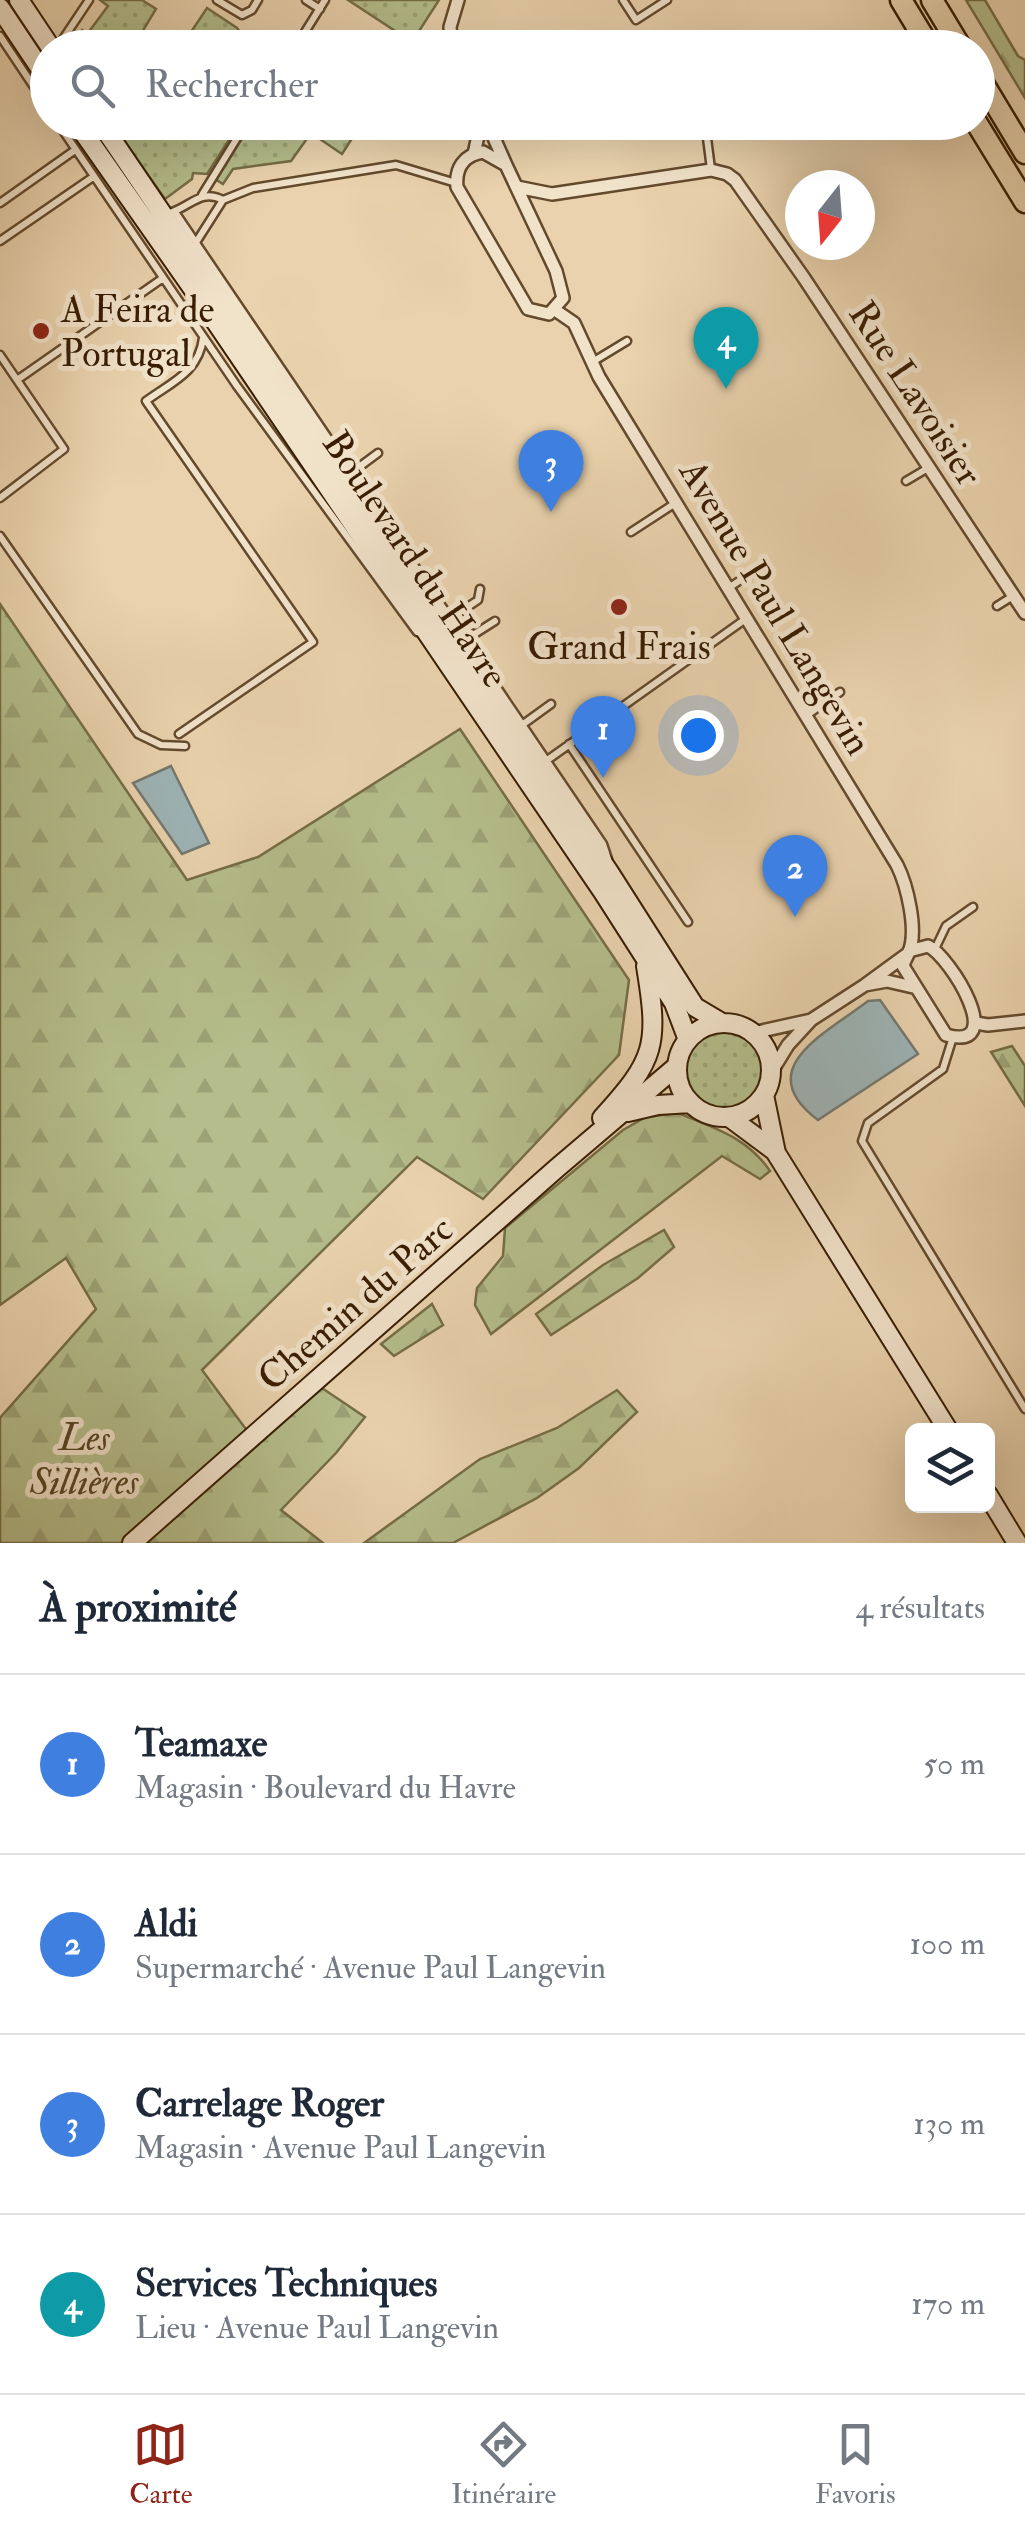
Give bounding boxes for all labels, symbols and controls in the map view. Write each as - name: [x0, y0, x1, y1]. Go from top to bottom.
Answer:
- search box: [30, 30, 995, 140]
- icon: search: [65, 58, 120, 113]
- text: Rechercher: [145, 61, 318, 109]
- north arrow: [785, 170, 875, 260]
- place label: A Feira de Portugal: [60, 286, 215, 378]
- street label: Rue Lavoisier: [838, 292, 993, 495]
- pin: 4: [694, 306, 758, 389]
- marker: A Feira de Portugal: [30, 320, 52, 342]
- street label: Boulevard du Havre: [311, 422, 519, 697]
- pin: 3: [518, 430, 584, 512]
- street label: Avenue Paul Langevin: [668, 450, 882, 764]
- marker: Grand Frais: [608, 596, 630, 618]
- place label: Grand Frais: [527, 623, 711, 671]
- pin: 1: [570, 696, 636, 778]
- your location: [673, 710, 724, 761]
- pin: 2: [762, 834, 828, 917]
- street label: Chemin du Parc: [248, 1206, 463, 1402]
- park label: Les Sillières: [29, 1414, 139, 1506]
- map controls: [905, 1423, 995, 1513]
- button: layers: [905, 1423, 995, 1513]
- text: À proximité: [40, 1582, 236, 1634]
- text: 4 résultats: [855, 1588, 985, 1628]
- text: Teamaxe: [135, 1720, 268, 1768]
- text: 1: [67, 1744, 78, 1784]
- text: 50 m: [923, 1744, 985, 1784]
- text: Magasin · Boulevard du Havre: [135, 1768, 516, 1808]
- text: Aldi: [135, 1900, 198, 1948]
- text: 2: [64, 1924, 81, 1964]
- text: 100 m: [909, 1924, 985, 1964]
- text: Supermarché · Avenue Paul Langevin: [135, 1948, 606, 1988]
- text: Carrelage Roger: [135, 2080, 384, 2128]
- text: 3: [66, 2104, 79, 2144]
- text: 130 m: [913, 2104, 985, 2144]
- text: Magasin · Avenue Paul Langevin: [135, 2128, 546, 2168]
- text: Services Techniques: [135, 2260, 438, 2308]
- text: 4: [64, 2284, 81, 2324]
- text: 170 m: [911, 2284, 985, 2324]
- text: Lieu · Avenue Paul Langevin: [135, 2308, 499, 2348]
- tab: Carte: [129, 2417, 192, 2512]
- tab: Itinéraire: [451, 2417, 556, 2512]
- tab: Favoris: [815, 2417, 896, 2512]

